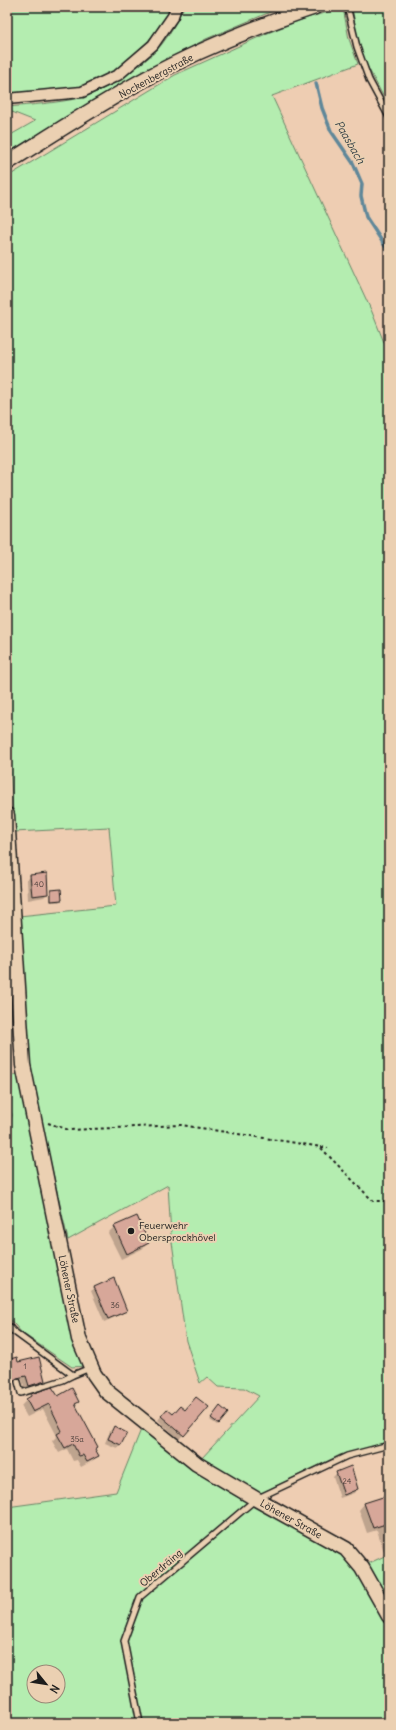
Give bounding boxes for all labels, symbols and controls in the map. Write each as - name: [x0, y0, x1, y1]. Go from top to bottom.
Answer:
- street label: Nockenbergstraße: [116, 51, 196, 101]
- water label: Paasbach: [332, 118, 368, 167]
- house number: 40: [34, 879, 44, 889]
- place label: Feuerwehr Obersprockhövel: [139, 1219, 216, 1244]
- marker: Feuerwehr Obersprockhövel: [126, 1226, 136, 1236]
- street label: Löhener Straße: [55, 1254, 83, 1324]
- house number: 36: [110, 1300, 120, 1310]
- house number: 1: [23, 1361, 27, 1371]
- house number: 35a: [70, 1434, 84, 1444]
- house number: 24: [343, 1476, 352, 1486]
- street label: Löhener Straße: [258, 1497, 324, 1541]
- street label: Oberdräing: [137, 1546, 185, 1590]
- north arrow: [26, 1664, 66, 1704]
- text: N: [47, 1682, 63, 1696]

